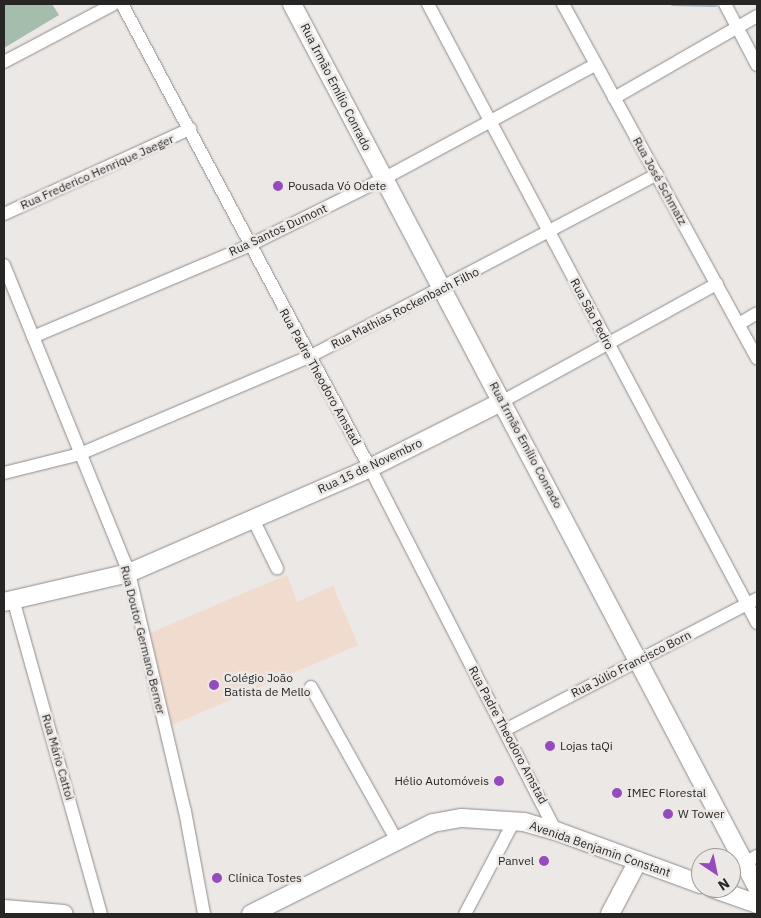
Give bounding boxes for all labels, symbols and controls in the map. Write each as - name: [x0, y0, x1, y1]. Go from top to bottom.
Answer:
- street label: Rua Irmão Emílio Conrado: [298, 21, 374, 153]
- street label: Rua Frederico Henrique Jaeger: [18, 132, 176, 212]
- street label: Rua José Schmatz: [630, 135, 690, 227]
- place label: Pousada Vó Odete: [288, 179, 386, 193]
- marker: Pousada Vó Odete: [272, 180, 284, 192]
- street label: Rua Santos Dumont: [227, 201, 329, 259]
- street label: Rua Mathias Rockenbach Filho: [329, 264, 481, 352]
- street label: Rua São Pedro: [567, 276, 617, 352]
- street label: Rua Padre Theodoro Amstad: [276, 306, 364, 448]
- street label: Rua Irmão Emílio Conrado: [487, 379, 565, 511]
- street label: Rua 15 de Novembro: [316, 436, 424, 496]
- street label: Rua Doutor Germano Berner: [118, 564, 168, 716]
- street label: Rua Júlio Francisco Born: [569, 627, 693, 701]
- street label: Rua Padre Theodoro Amstad: [465, 664, 551, 806]
- place label: Colégio João Batista de Mello: [224, 671, 311, 699]
- marker: Colégio João Batista de Mello: [208, 679, 220, 691]
- street label: Rua Mário Cattoi: [39, 712, 77, 802]
- place label: Lojas taQi: [560, 739, 613, 753]
- marker: Lojas taQi: [544, 740, 556, 752]
- place label: Hélio Automóveis: [394, 774, 489, 788]
- marker: Hélio Automóveis: [493, 775, 505, 787]
- place label: IMEC Florestal: [627, 786, 706, 800]
- marker: IMEC Florestal: [611, 787, 623, 799]
- place label: W Tower: [678, 807, 724, 821]
- marker: W Tower: [662, 808, 674, 820]
- street label: Avenida Benjamin Constant: [528, 818, 672, 880]
- north arrow: [691, 848, 741, 898]
- place label: Panvel: [498, 854, 534, 868]
- marker: Panvel: [538, 855, 550, 867]
- marker: Clínica Tostes: [210, 871, 224, 885]
- place label: Clínica Tostes: [228, 871, 302, 885]
- text: N: [715, 874, 733, 895]

